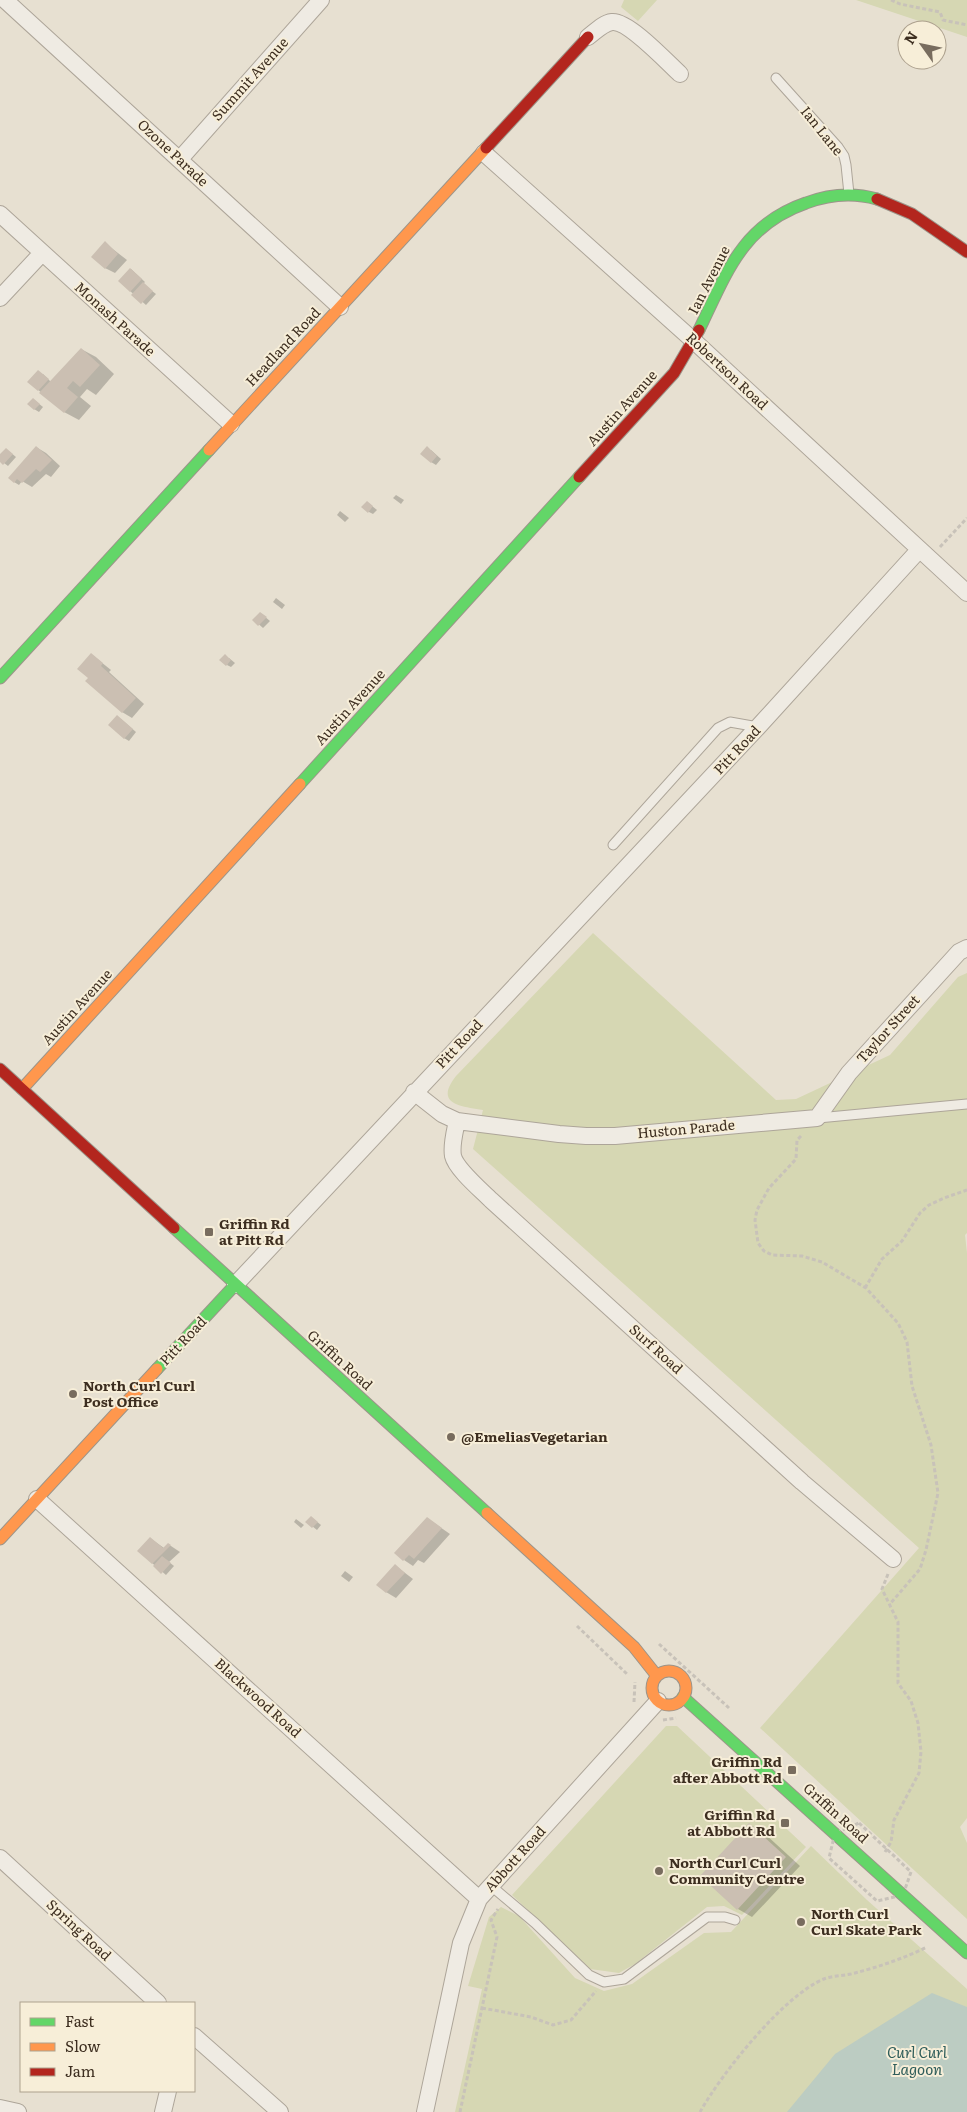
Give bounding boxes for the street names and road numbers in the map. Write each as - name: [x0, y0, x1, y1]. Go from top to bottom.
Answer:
- street label: Summit Avenue: [206, 32, 292, 124]
- street label: Ian Lane: [797, 102, 849, 159]
- street label: Ozone Parade: [134, 114, 214, 190]
- street label: Ian Avenue: [682, 242, 734, 317]
- street label: Monash Parade: [71, 277, 160, 360]
- street label: Headland Road: [240, 302, 324, 390]
- street label: Robertson Road: [682, 327, 773, 414]
- street label: Austin Avenue: [582, 365, 661, 450]
- street label: Austin Avenue: [310, 664, 389, 749]
- street label: Pitt Road: [708, 720, 765, 778]
- street label: Austin Avenue: [37, 964, 116, 1049]
- street label: Taylor Street: [851, 989, 924, 1067]
- street label: Pitt Road: [430, 1014, 487, 1072]
- street label: Huston Parade: [636, 1114, 736, 1142]
- street label: Pitt Road: [154, 1311, 211, 1369]
- street label: Surf Road: [625, 1319, 688, 1378]
- street label: Griffin Road: [304, 1325, 378, 1394]
- street label: Blackwood Road: [211, 1653, 307, 1742]
- street label: Griffin Road: [800, 1778, 874, 1847]
- street label: Abbott Road: [479, 1821, 550, 1896]
- street label: Spring Road: [43, 1894, 117, 1965]

